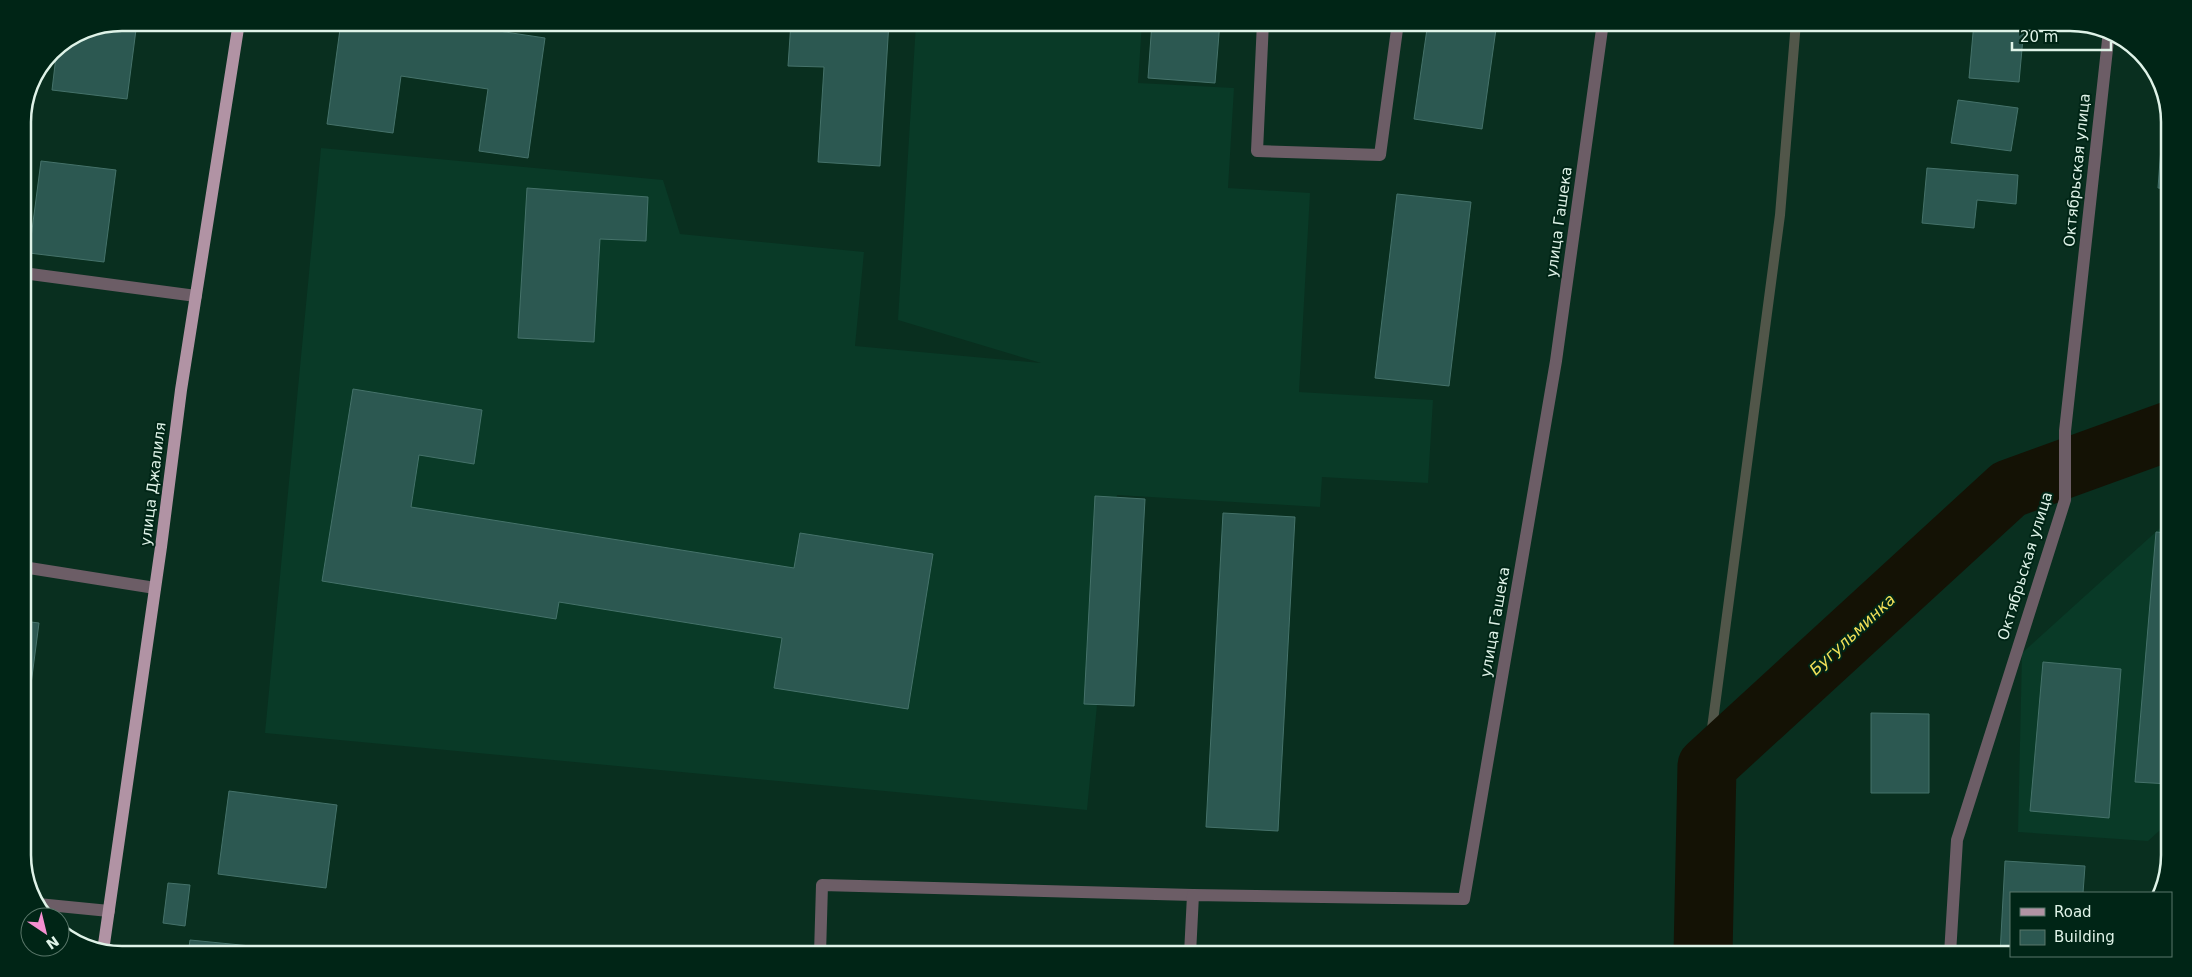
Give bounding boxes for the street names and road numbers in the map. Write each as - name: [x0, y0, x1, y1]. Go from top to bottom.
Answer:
- street label: Октябрьская улица: [2060, 92, 2094, 248]
- street label: улица Гашека: [1542, 165, 1576, 279]
- street label: улица Джалиля: [136, 421, 170, 547]
- street label: Октябрьская улица: [1994, 490, 2056, 642]
- street label: улица Гашека: [1476, 565, 1514, 679]

